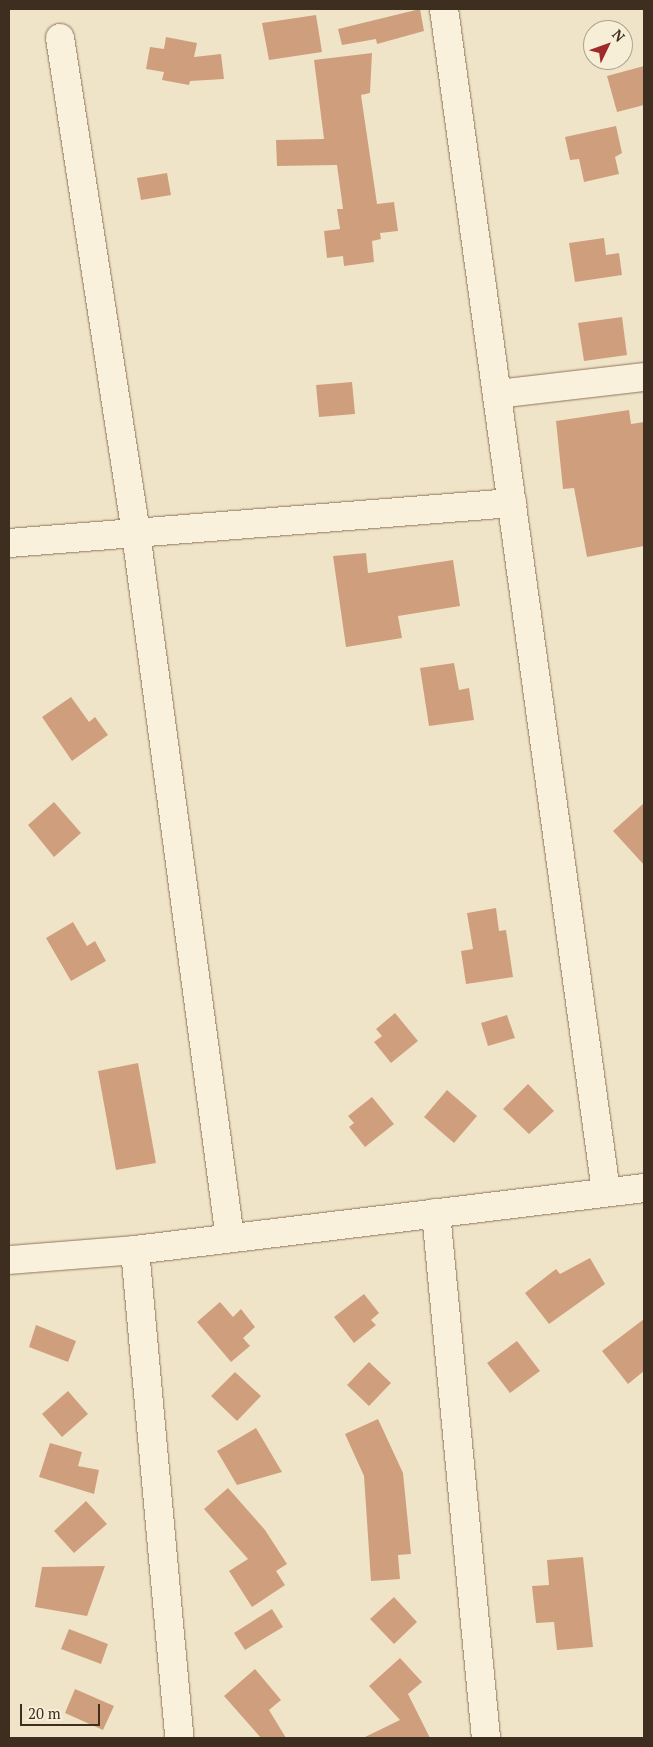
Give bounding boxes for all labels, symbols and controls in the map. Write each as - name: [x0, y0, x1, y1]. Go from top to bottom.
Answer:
- north arrow: [583, 20, 633, 70]
- text: N: [608, 25, 629, 46]
- scale bar: [22, 1694, 102, 1726]
- text: 20 m: [28, 1703, 61, 1723]

